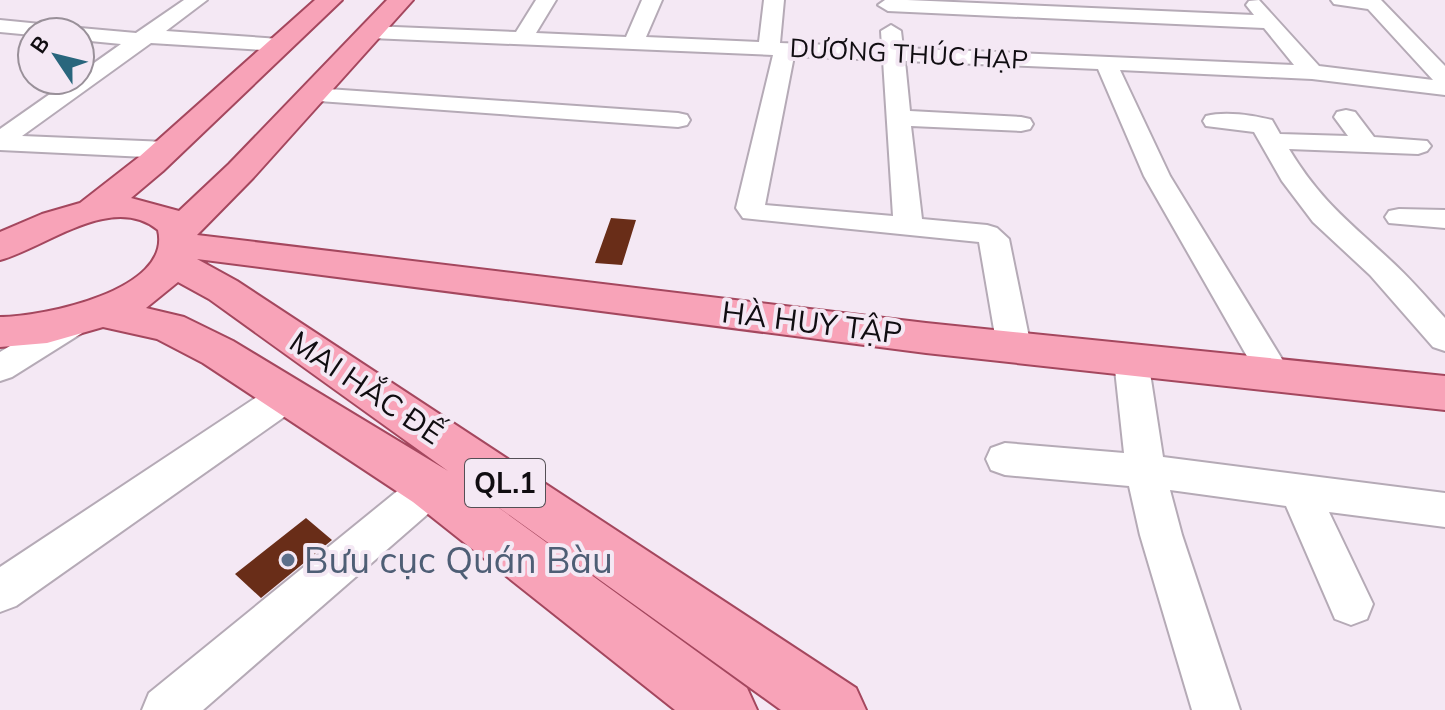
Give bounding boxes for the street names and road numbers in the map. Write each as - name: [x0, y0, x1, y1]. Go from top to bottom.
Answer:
- street label: DƯƠNG THÚC HẠP: [789, 31, 1029, 76]
- street label: HÀ HUY TẬP: [720, 292, 904, 352]
- street label: MAI HẮC ĐẾ: [283, 322, 451, 452]
- road number: QL.1: [465, 459, 545, 507]

